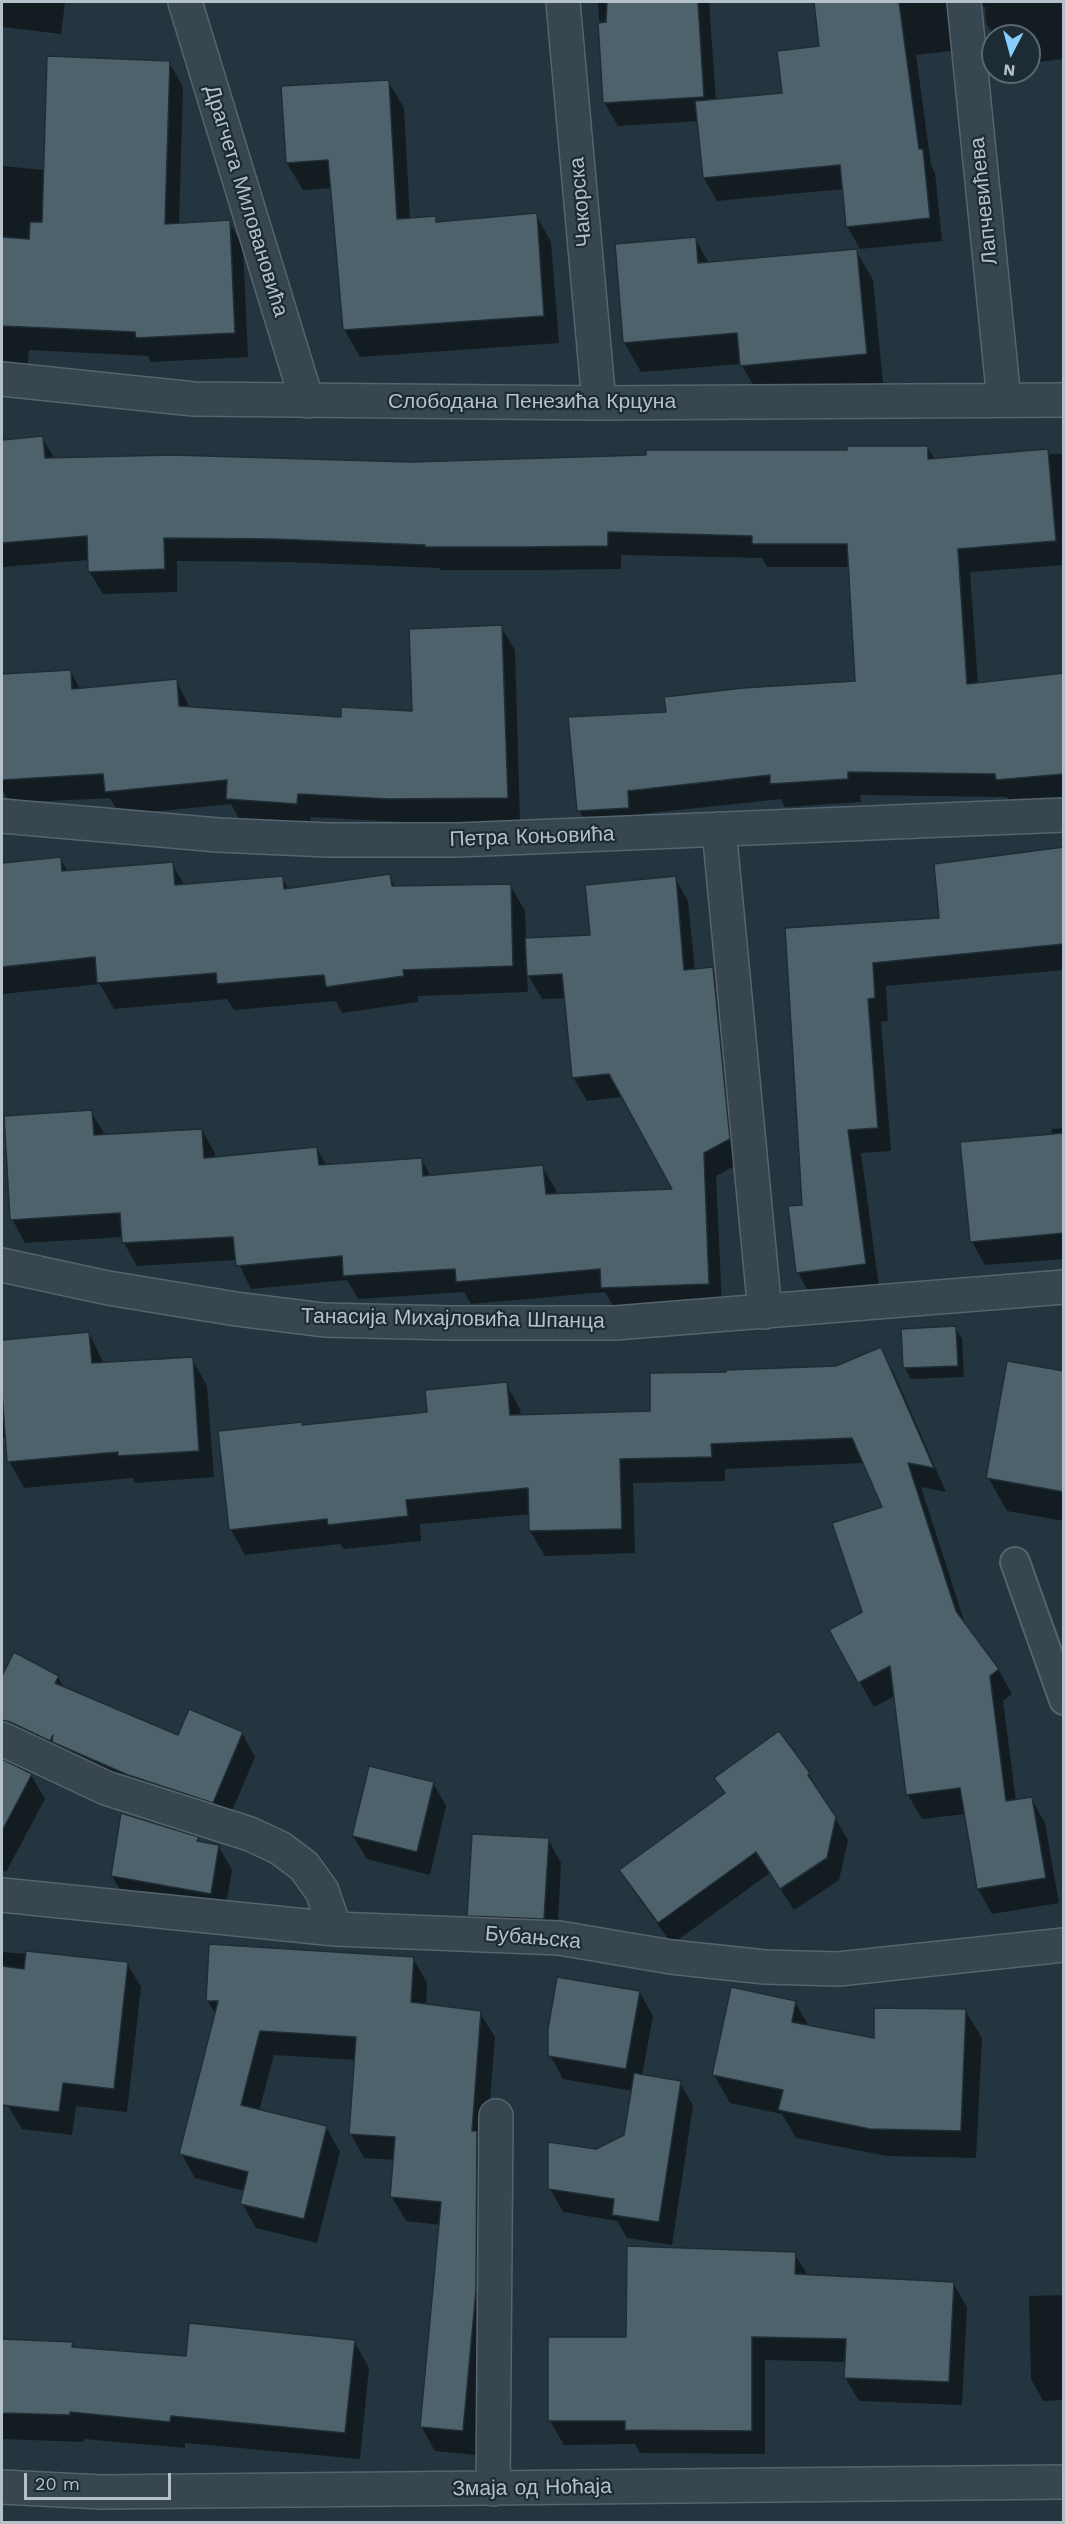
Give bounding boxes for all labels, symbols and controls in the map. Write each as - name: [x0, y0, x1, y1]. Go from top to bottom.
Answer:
- north arrow: [981, 24, 1041, 84]
- text: N: [1002, 60, 1016, 80]
- street label: Драгчета Миловановића: [199, 82, 293, 320]
- street label: Лапчевићева: [965, 136, 1003, 266]
- street label: Чакорска: [565, 156, 597, 248]
- street label: Слободана Пенезића Крцуна: [388, 389, 676, 415]
- street label: Петра Коњовића: [449, 822, 615, 852]
- street label: Танасија Михајловића Шпанца: [301, 1304, 605, 1334]
- street label: Бубањска: [484, 1921, 582, 1955]
- scale bar: [27, 2461, 174, 2499]
- text: 20 m: [35, 2473, 80, 2494]
- street label: Змаја од Ноћаја: [452, 2474, 612, 2502]

